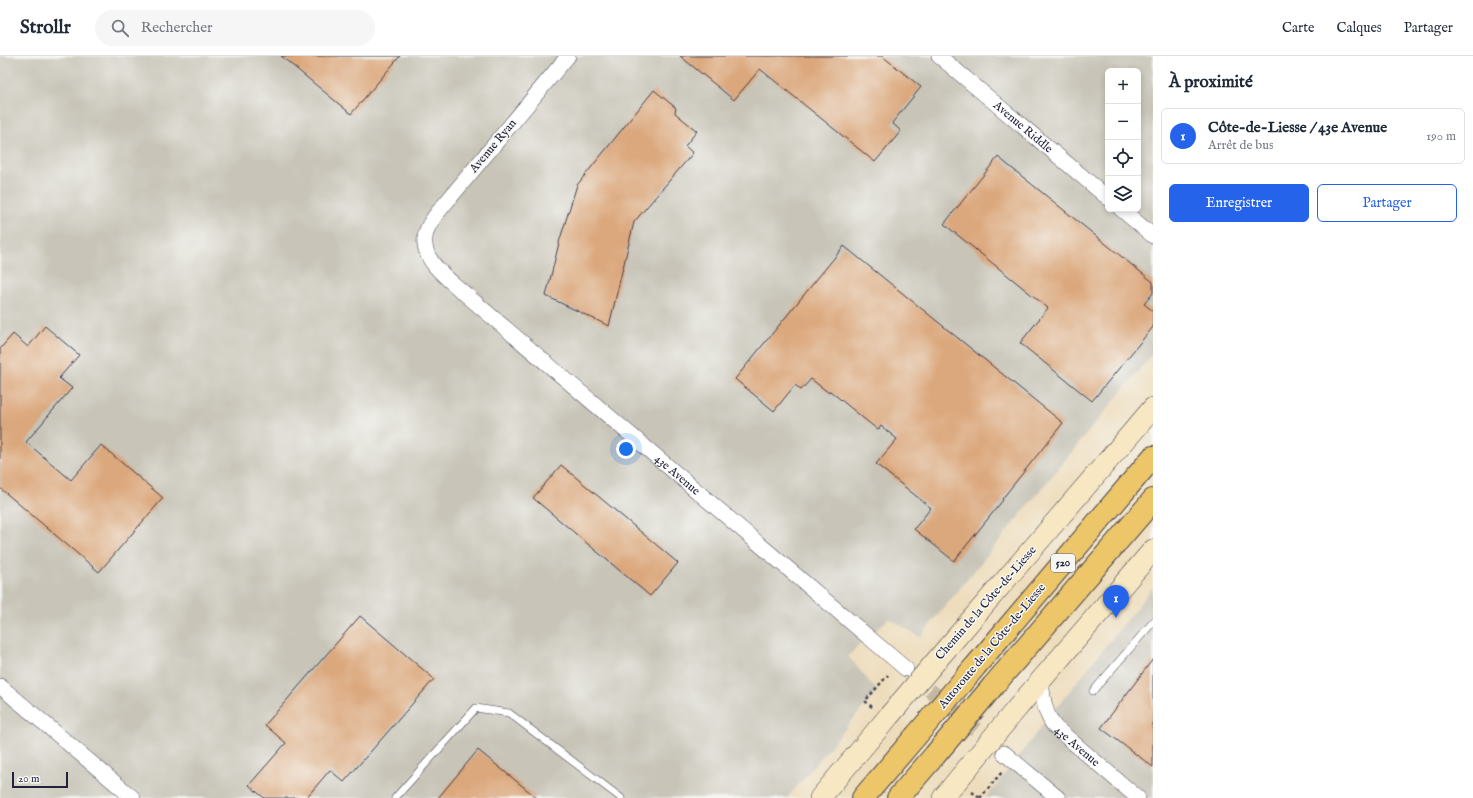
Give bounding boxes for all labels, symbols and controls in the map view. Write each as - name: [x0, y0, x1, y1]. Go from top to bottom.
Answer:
- search box: [95, 10, 375, 46]
- text: Strollr: [20, 16, 71, 40]
- icon: search: [109, 17, 131, 39]
- text: Rechercher: [141, 18, 213, 37]
- text: Carte: [1282, 19, 1314, 37]
- text: Calques: [1336, 19, 1382, 37]
- text: Partager: [1404, 19, 1453, 37]
- map controls: [1105, 68, 1141, 212]
- button: +: [1105, 68, 1141, 104]
- text: À proximité: [1169, 72, 1253, 93]
- street label: Avenue Riddle: [990, 97, 1056, 156]
- button: −: [1105, 104, 1141, 140]
- street label: Avenue Ryan: [466, 116, 520, 177]
- text: Côte-de-Liesse / 43e Avenue: [1208, 118, 1387, 137]
- text: 1: [1181, 128, 1185, 145]
- text: 190 m: [1426, 128, 1456, 145]
- text: Arrêt de bus: [1208, 137, 1274, 154]
- button: locate: [1105, 140, 1141, 176]
- button: layers: [1105, 176, 1141, 212]
- button: Enregistrer: [1169, 184, 1309, 222]
- button: Partager: [1317, 184, 1457, 222]
- your location: [616, 439, 636, 459]
- street label: 43e Avenue: [652, 451, 704, 499]
- street label: Chemin de la Côte-de-Liesse: [932, 542, 1040, 663]
- road number: 520: [1051, 554, 1075, 572]
- street label: Autoroute de la Côte-de-Liesse: [935, 580, 1049, 712]
- pin: 1: [1103, 585, 1129, 618]
- street label: 43e Avenue: [1051, 722, 1103, 770]
- scale bar: [12, 770, 68, 789]
- text: 20 m: [18, 772, 39, 786]

